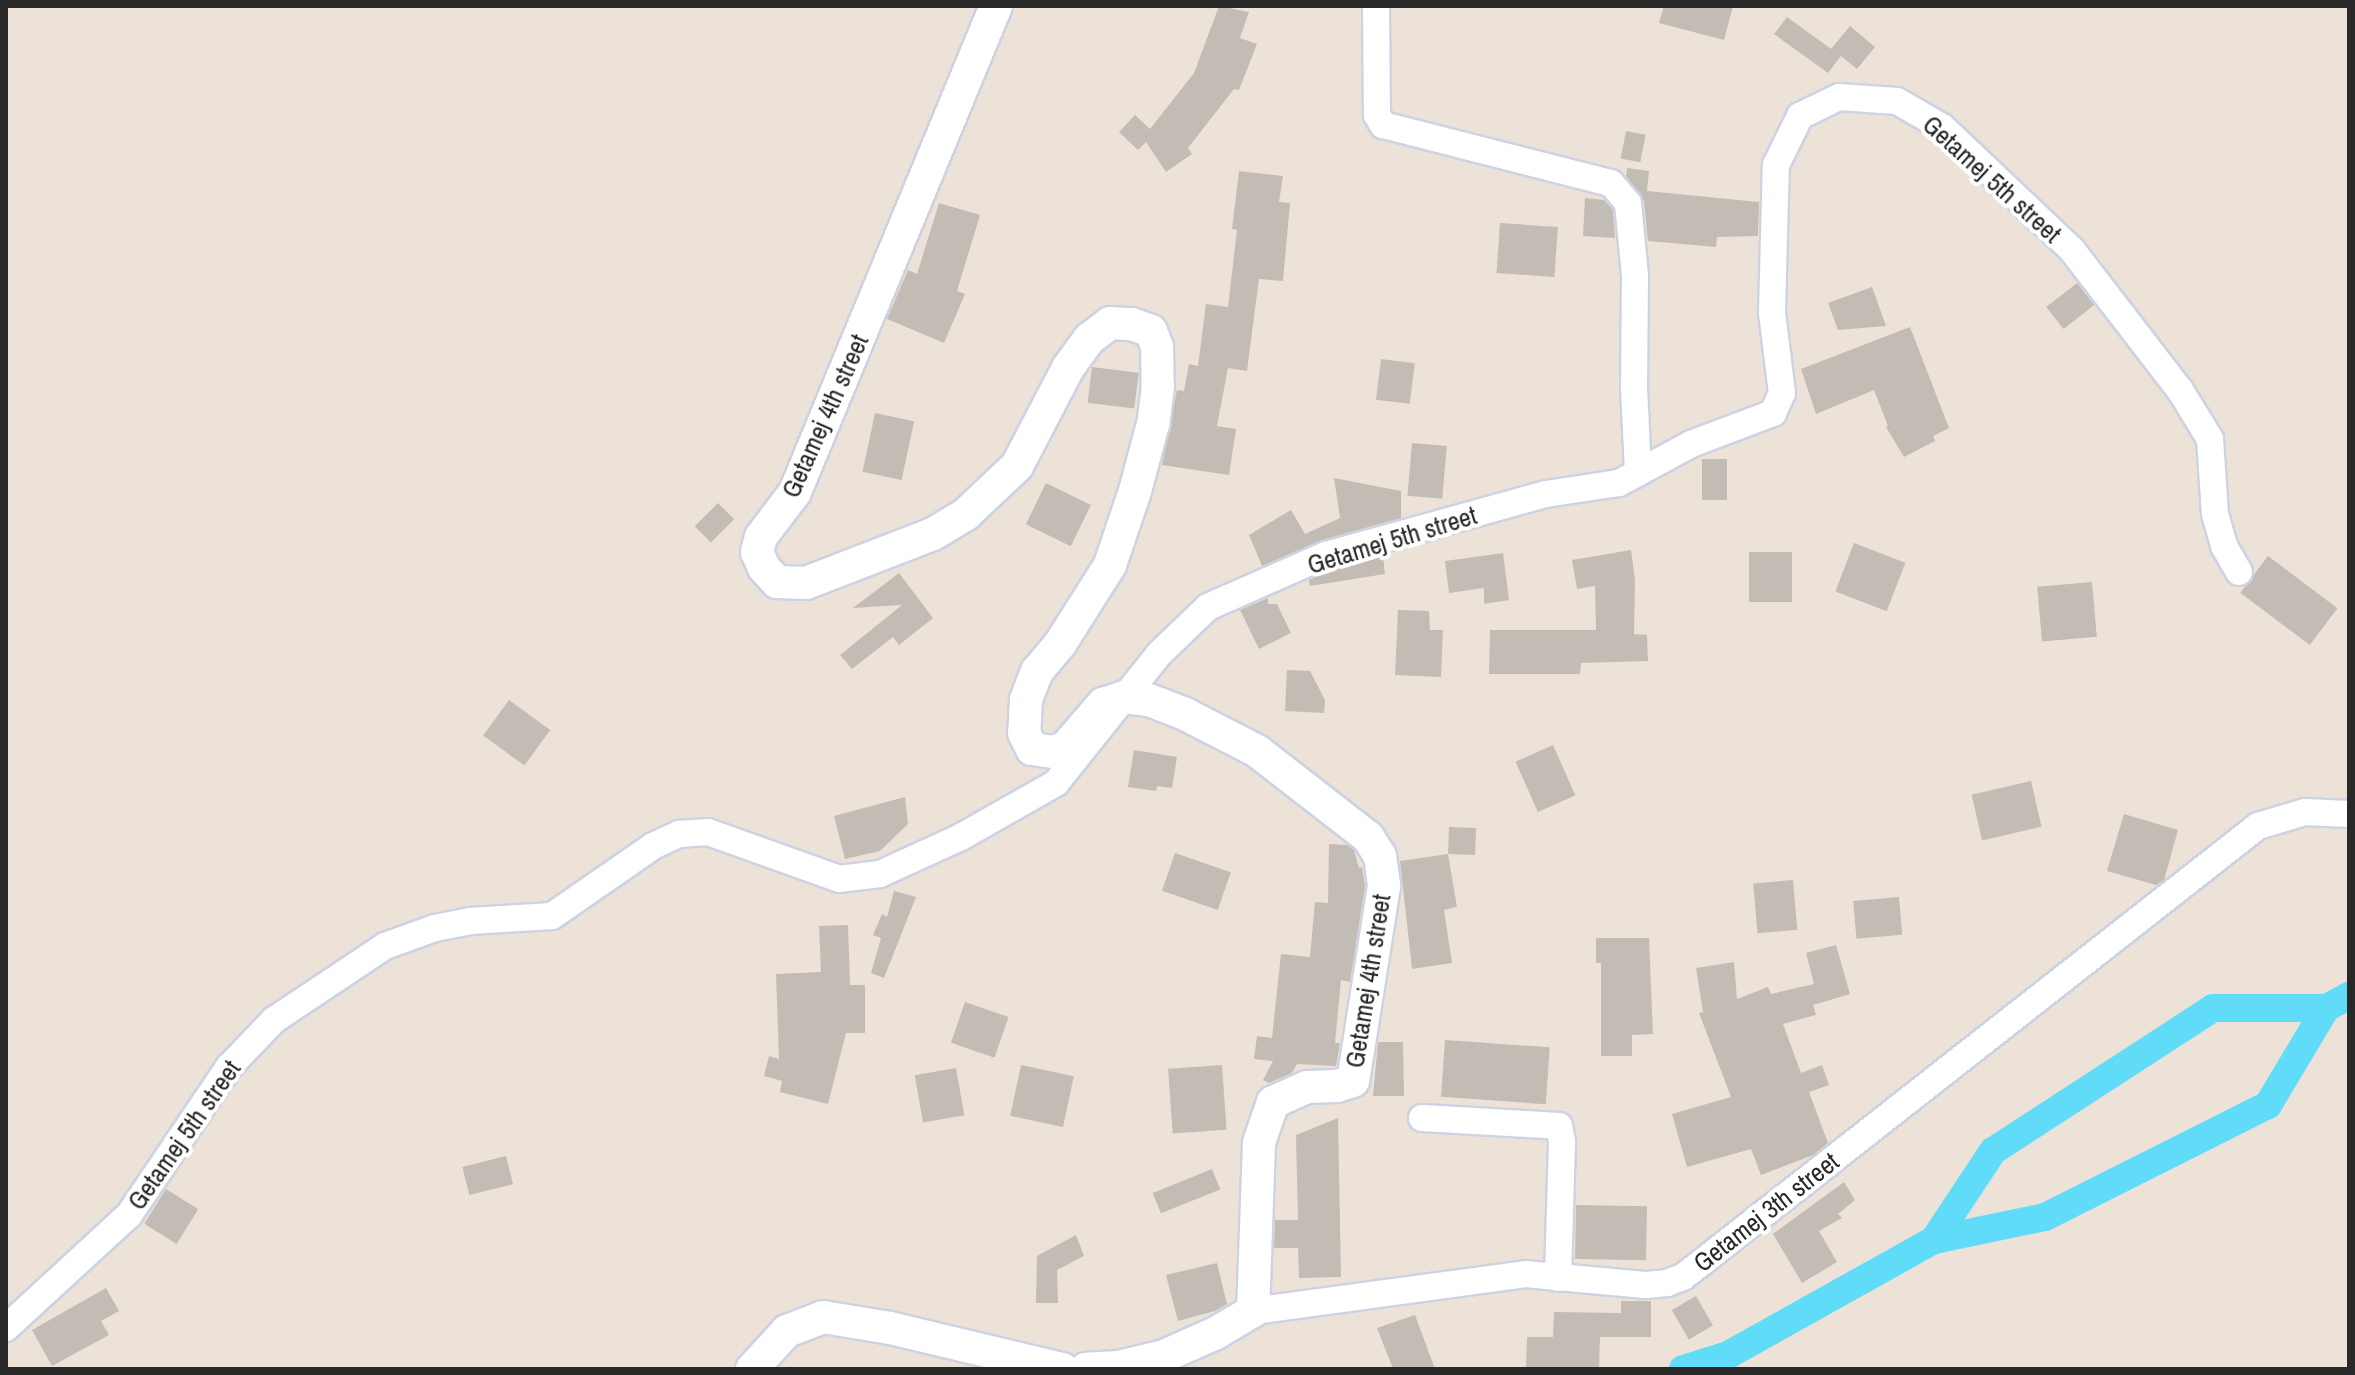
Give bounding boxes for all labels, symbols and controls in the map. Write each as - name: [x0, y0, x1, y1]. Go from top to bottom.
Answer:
- street label: Getamej 5th street: [1916, 109, 2068, 249]
- street label: Getamej 4th street: [775, 330, 875, 502]
- street label: Getamej 5th street: [1304, 499, 1480, 581]
- street label: Getamej 4th street: [1339, 892, 1397, 1070]
- street label: Getamej 5th street: [121, 1054, 247, 1216]
- street label: Getamej 3th street: [1687, 1146, 1845, 1278]

